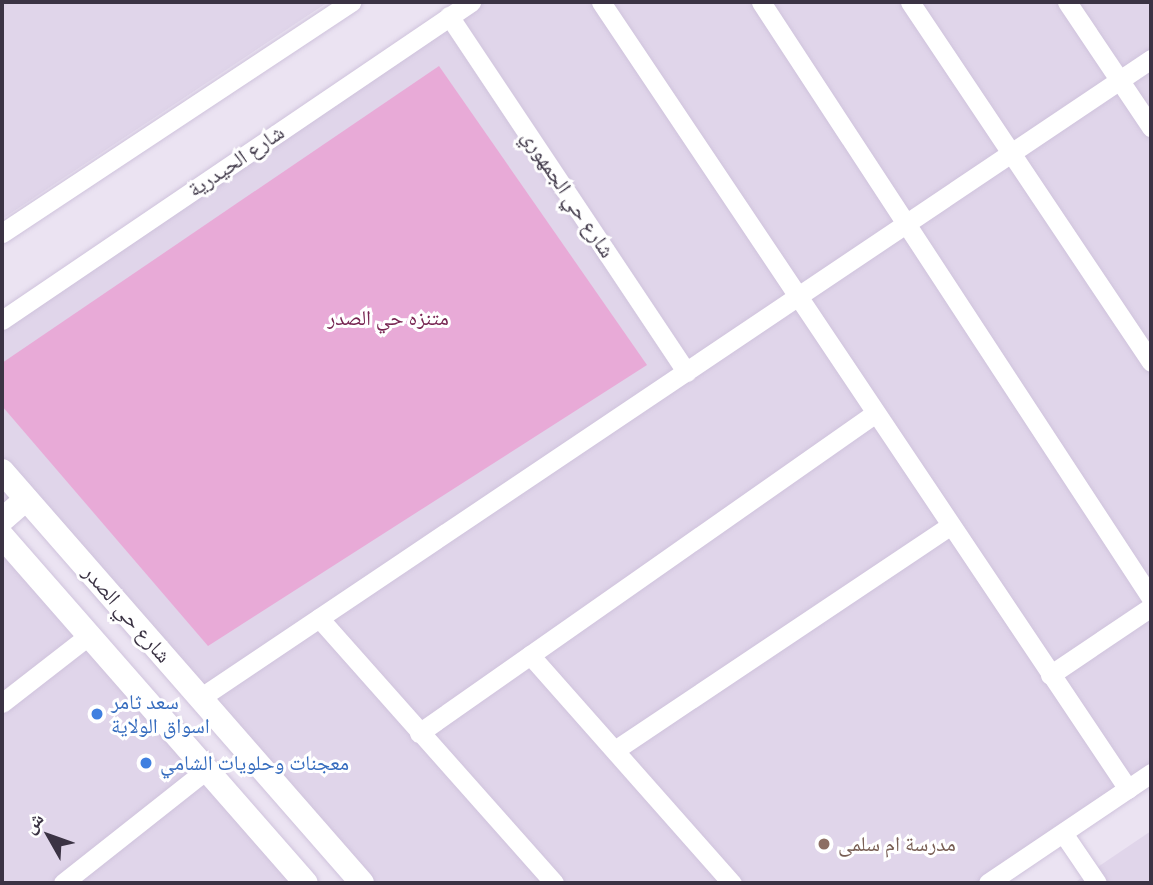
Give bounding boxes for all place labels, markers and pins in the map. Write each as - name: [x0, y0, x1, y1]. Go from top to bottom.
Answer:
- place label: سعد ثامر اسواق الولاية: [111, 689, 210, 739]
- marker: سعد ثامر اسواق الولاية: [89, 706, 105, 722]
- place label: معجنات وحلويات الشامي: [160, 750, 349, 776]
- marker: معجنات وحلويات الشامي: [138, 755, 154, 771]
- place label: مدرسة ام سلمى: [838, 831, 956, 857]
- marker: مدرسة ام سلمى: [816, 836, 832, 852]

